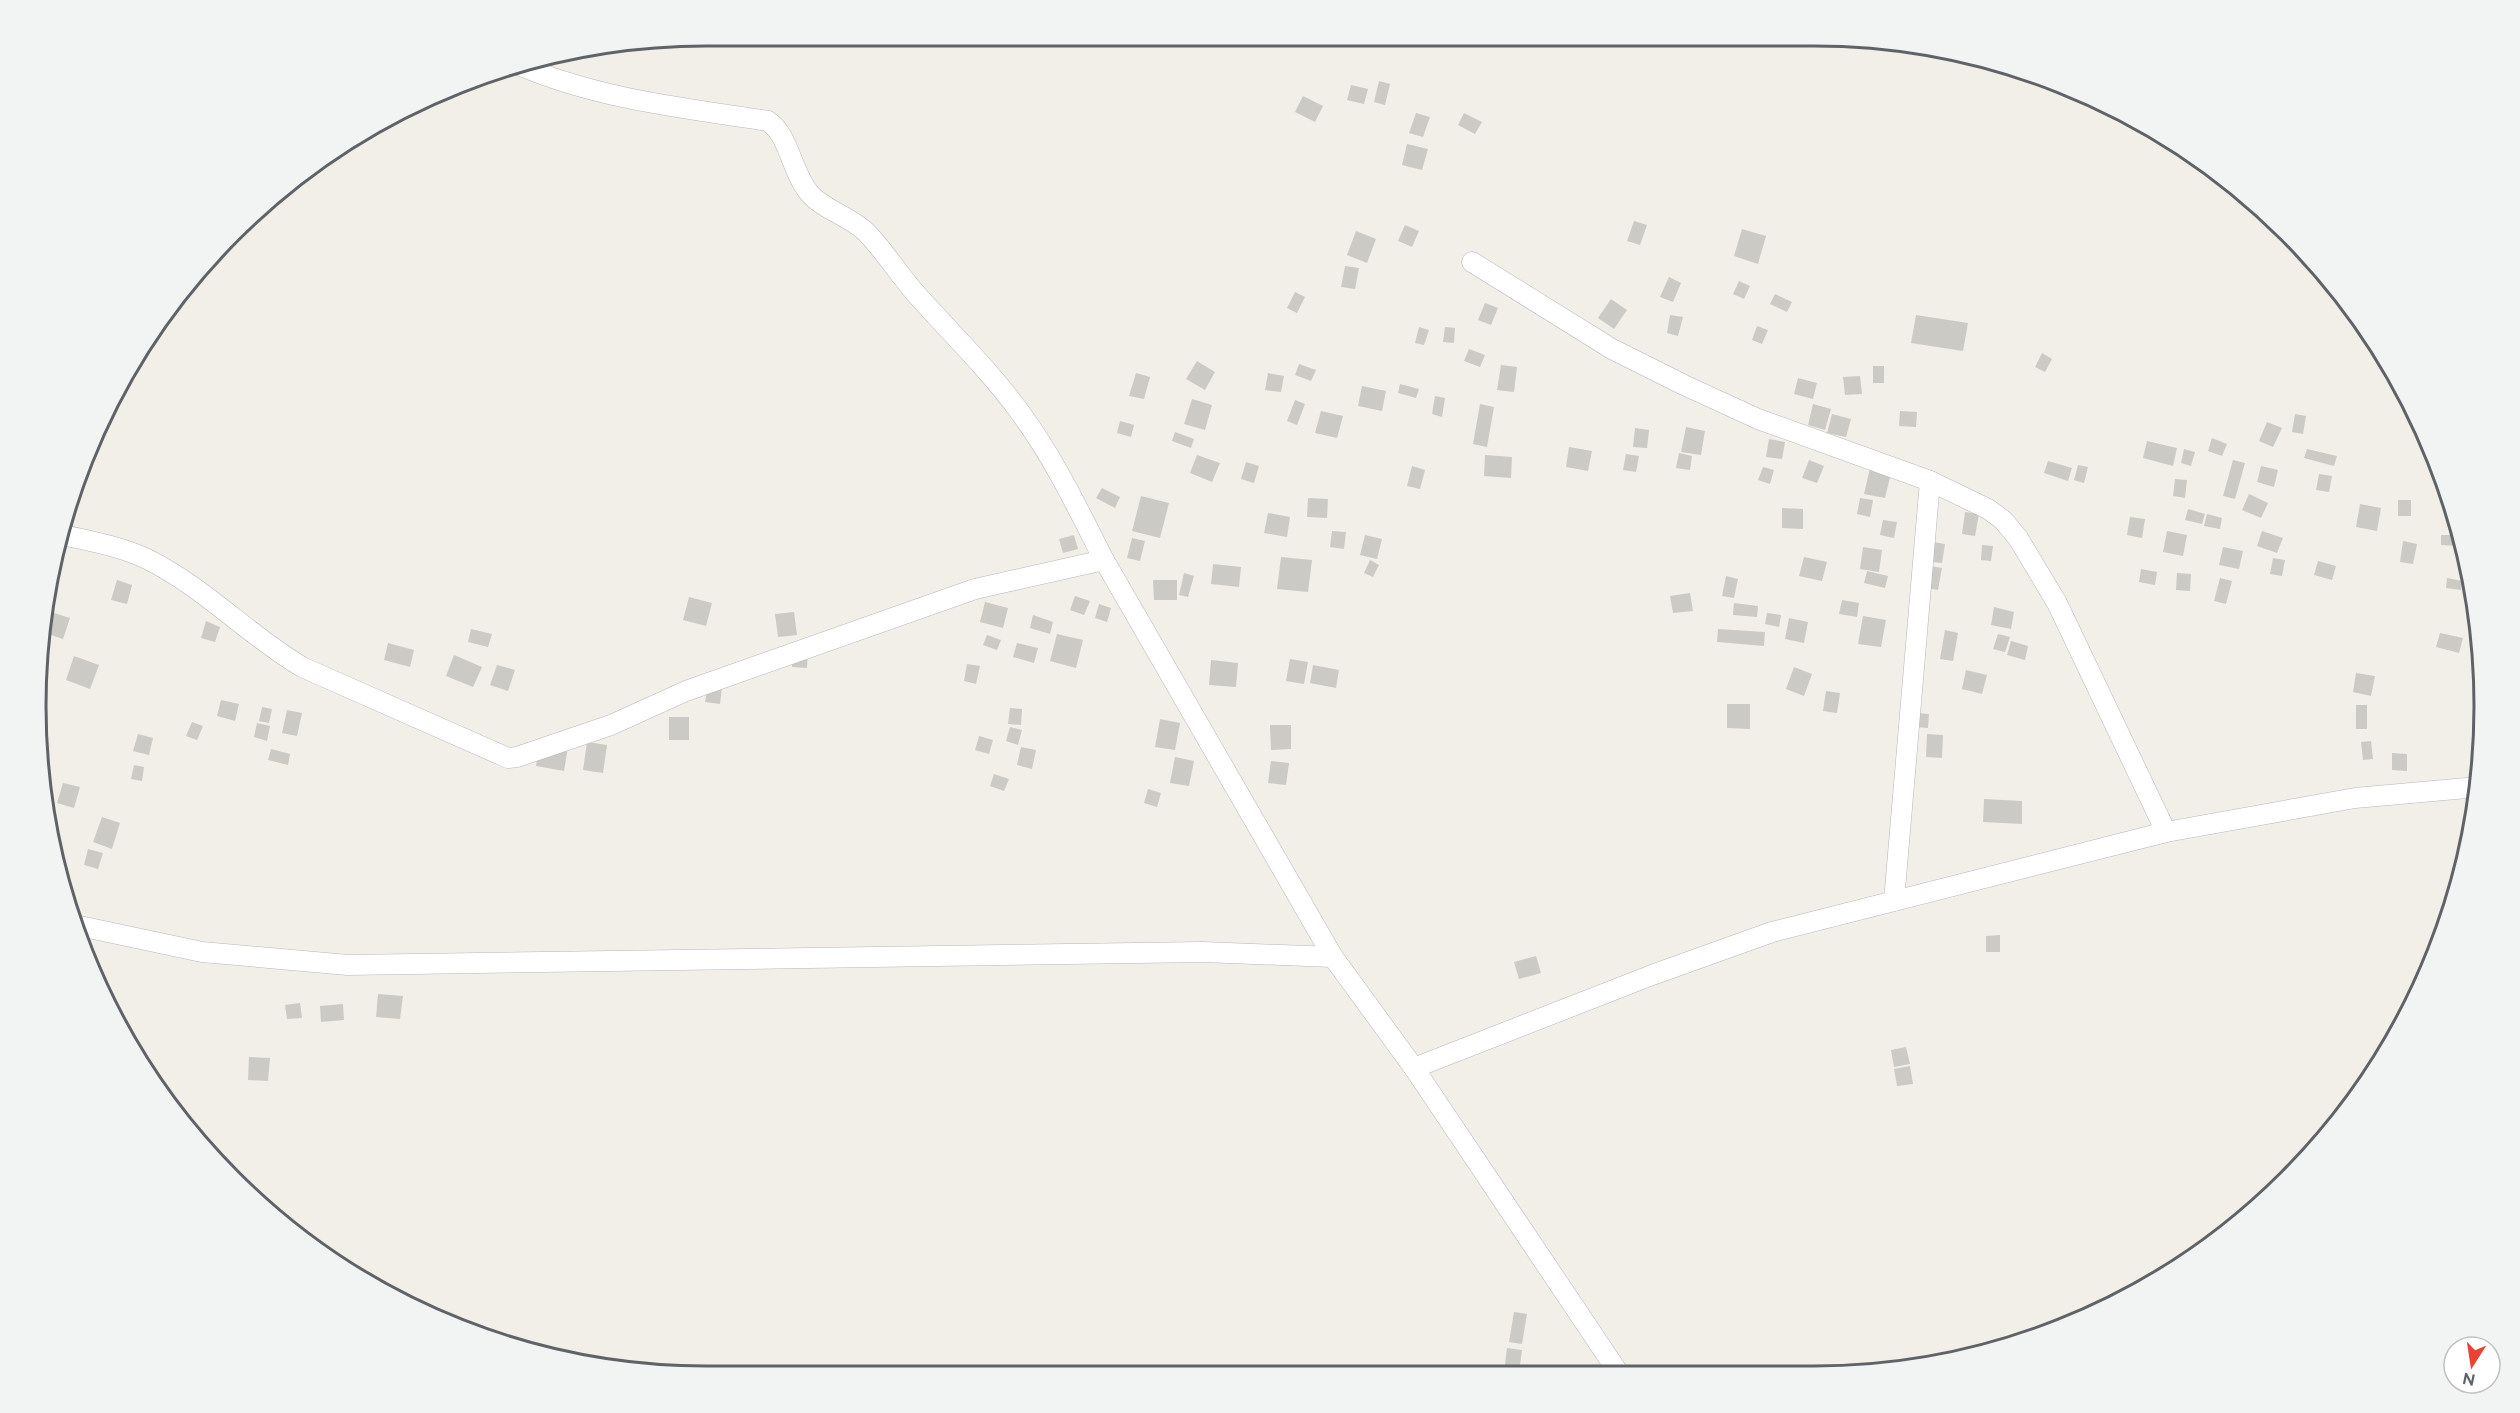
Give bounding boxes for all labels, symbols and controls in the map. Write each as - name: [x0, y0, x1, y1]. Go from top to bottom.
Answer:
- north arrow: [2442, 1335, 2502, 1395]
- text: N: [2461, 1369, 2477, 1390]

